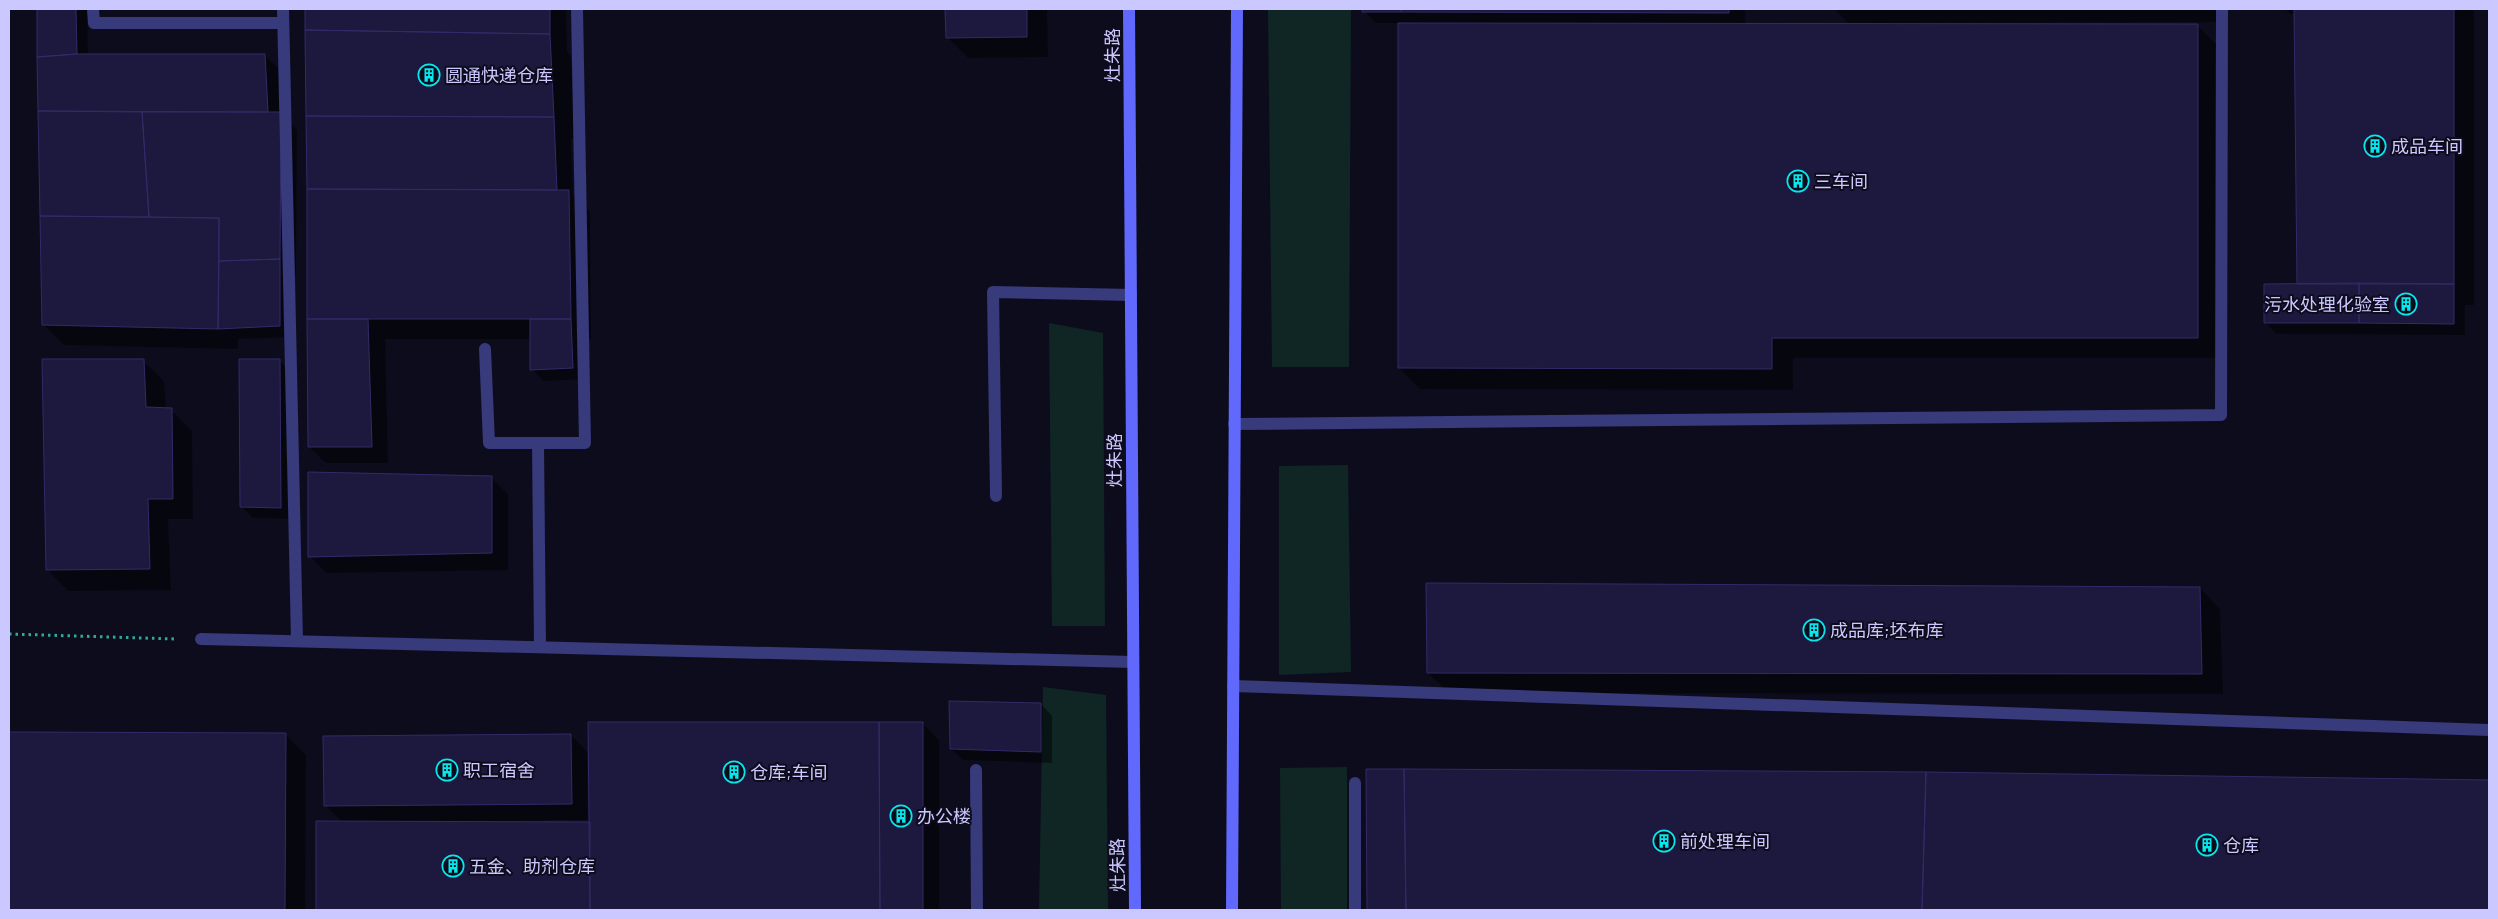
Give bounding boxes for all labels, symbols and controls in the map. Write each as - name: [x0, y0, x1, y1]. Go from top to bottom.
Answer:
- street label: 灶朱路: [1101, 28, 1123, 82]
- building icon: 圆通快递仓库: [417, 63, 441, 87]
- place label: 圆通快递仓库: [445, 64, 553, 86]
- building icon: 成品车间: [2363, 134, 2387, 158]
- place label: 成品车间: [2391, 135, 2463, 157]
- building icon: 三车间: [1786, 169, 1810, 193]
- place label: 三车间: [1814, 170, 1868, 192]
- building icon: 污水处理化验室: [2394, 292, 2418, 316]
- place label: 污水处理化验室: [2264, 293, 2390, 315]
- street label: 灶朱路: [1103, 433, 1125, 487]
- building icon: 成品库;坯布库: [1802, 618, 1826, 642]
- place label: 成品库;坯布库: [1830, 619, 1944, 641]
- building icon: 职工宿舍: [435, 758, 459, 782]
- place label: 职工宿舍: [463, 759, 535, 781]
- building icon: 仓库;车间: [722, 760, 746, 784]
- place label: 仓库;车间: [750, 761, 828, 783]
- building icon: 办公楼: [889, 804, 913, 828]
- place label: 办公楼: [917, 805, 971, 827]
- building icon: 前处理车间: [1652, 829, 1676, 853]
- place label: 前处理车间: [1680, 830, 1770, 852]
- building icon: 仓库: [2195, 833, 2219, 857]
- place label: 仓库: [2223, 834, 2259, 856]
- street label: 灶朱路: [1106, 838, 1128, 892]
- building icon: 五金、助剂仓库: [441, 854, 465, 878]
- place label: 五金、助剂仓库: [469, 855, 595, 877]

